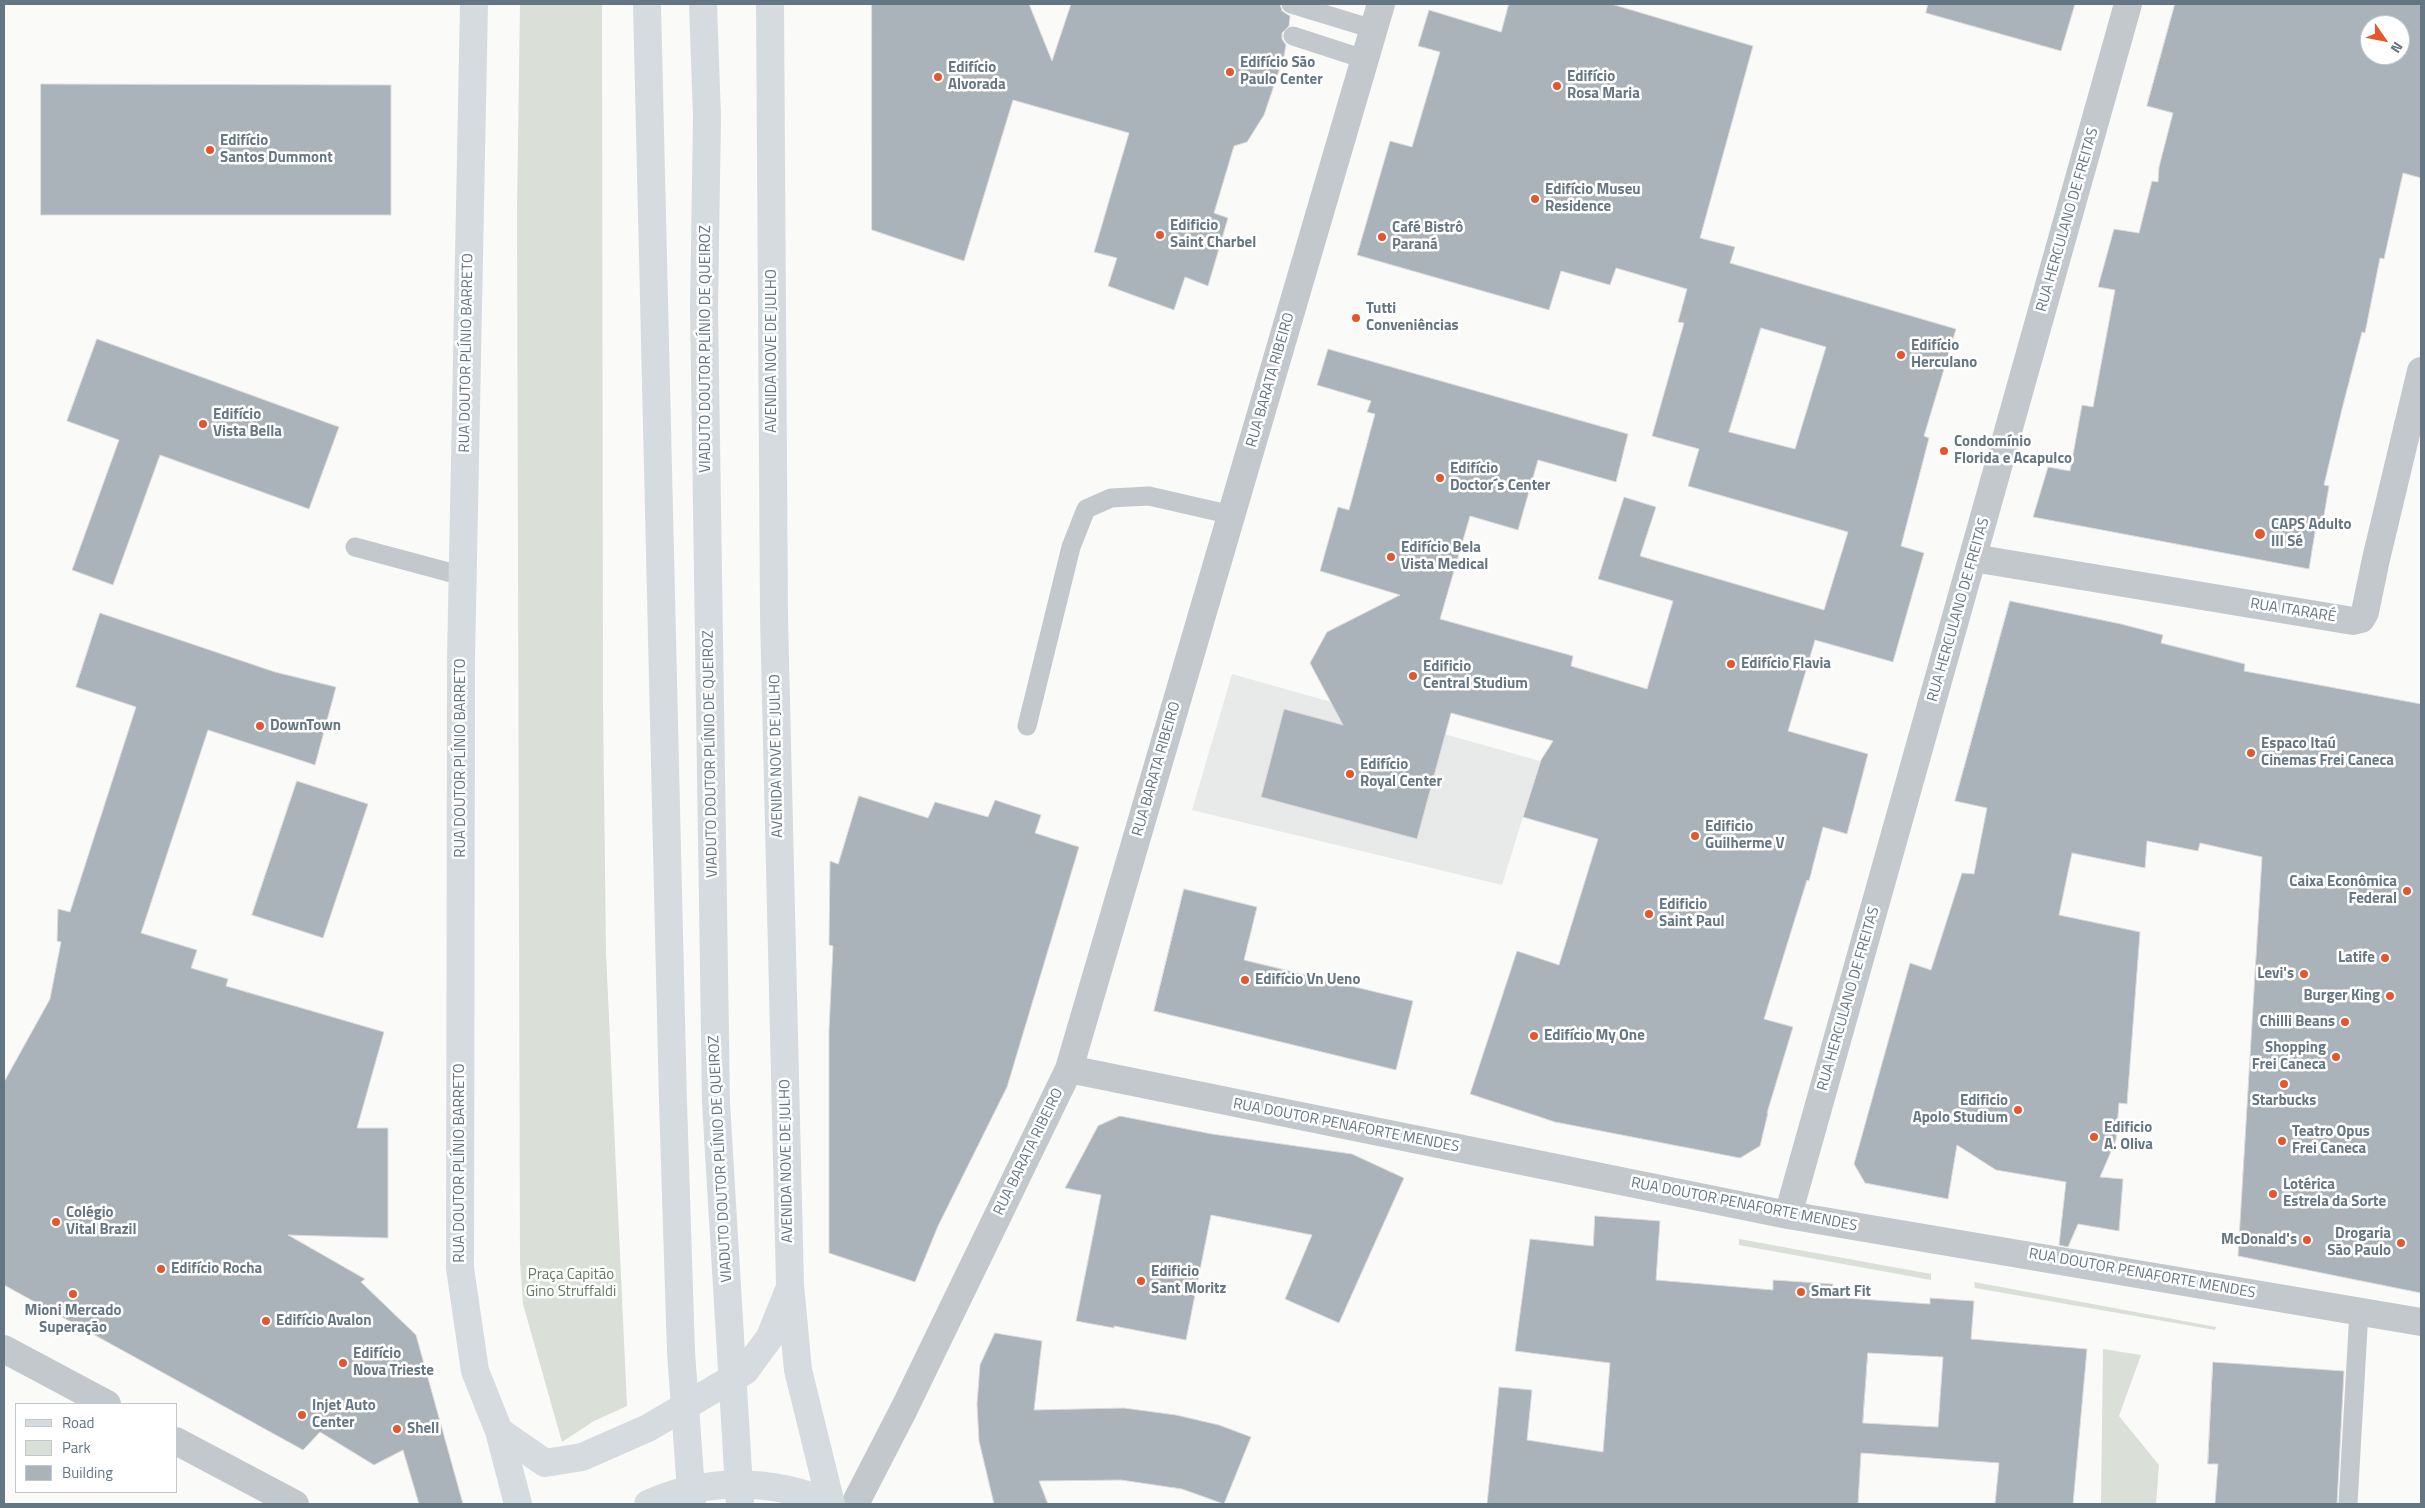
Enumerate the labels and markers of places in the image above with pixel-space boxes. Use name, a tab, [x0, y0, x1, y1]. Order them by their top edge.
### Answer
place label: Edifício São Paulo Center	[1240, 54, 1323, 89]
place label: Edifício Alvorada	[948, 59, 1006, 94]
marker: Edifício São Paulo Center	[1224, 66, 1236, 78]
place label: Edifício Rosa Maria	[1567, 68, 1640, 103]
marker: Edifício Alvorada	[932, 71, 944, 83]
marker: Edifício Rosa Maria	[1551, 80, 1563, 92]
place label: Edifício Santos Dummont	[220, 132, 333, 167]
marker: Edifício Santos Dummont	[204, 144, 216, 156]
place label: Edifício Museu Residence	[1545, 181, 1641, 216]
marker: Edifício Museu Residence	[1529, 193, 1541, 205]
place label: Edificio Saint Charbel	[1170, 217, 1256, 252]
place label: Café Bistrô Paraná	[1392, 219, 1463, 254]
marker: Edificio Saint Charbel	[1154, 229, 1166, 241]
marker: Café Bistrô Paraná	[1376, 231, 1388, 243]
place label: Tutti Conveniências	[1366, 300, 1459, 335]
marker: Tutti Conveniências	[1350, 312, 1362, 324]
place label: Edifício Herculano	[1911, 337, 1977, 372]
marker: Edifício Herculano	[1895, 349, 1907, 361]
place label: Edifício Vista Bella	[213, 406, 282, 441]
marker: Edifício Vista Bella	[197, 418, 209, 430]
place label: Condomínio Florida e Acapulco	[1954, 433, 2072, 468]
marker: Condomínio Florida e Acapulco	[1938, 445, 1950, 457]
place label: Edifício Doctor´s Center	[1450, 460, 1550, 495]
marker: Edifício Doctor´s Center	[1434, 472, 1446, 484]
place label: CAPS Adulto III Sé	[2271, 516, 2351, 551]
marker: CAPS Adulto III Sé	[2253, 527, 2267, 541]
place label: Edifício Bela Vista Medical	[1401, 539, 1488, 574]
marker: Edifício Bela Vista Medical	[1385, 551, 1397, 563]
place label: Edifício Flavia	[1741, 655, 1831, 673]
place label: Edificio Central Studium	[1423, 658, 1528, 693]
marker: Edifício Flavia	[1725, 658, 1737, 670]
marker: Edificio Central Studium	[1407, 670, 1419, 682]
place label: DownTown	[270, 717, 341, 735]
marker: DownTown	[254, 720, 266, 732]
place label: Espaco Itaú Cinemas Frei Caneca	[2261, 735, 2394, 770]
marker: Espaco Itaú Cinemas Frei Caneca	[2245, 747, 2257, 759]
place label: Edifício Royal Center	[1360, 756, 1442, 791]
marker: Edifício Royal Center	[1344, 768, 1356, 780]
place label: Edificio Guilherme V	[1705, 818, 1784, 853]
marker: Edificio Guilherme V	[1689, 830, 1701, 842]
place label: Caixa Econômica Federal	[2289, 873, 2397, 908]
marker: Caixa Econômica Federal	[2401, 885, 2413, 897]
place label: Edificio Saint Paul	[1659, 896, 1725, 931]
marker: Edificio Saint Paul	[1643, 908, 1655, 920]
place label: Latife	[2338, 949, 2375, 967]
marker: Latife	[2379, 952, 2391, 964]
place label: Levi's	[2257, 965, 2294, 983]
marker: Levi's	[2298, 968, 2310, 980]
place label: Edifício Vn Ueno	[1255, 971, 1360, 989]
marker: Edifício Vn Ueno	[1239, 974, 1251, 986]
place label: Burger King	[2303, 987, 2380, 1005]
marker: Burger King	[2384, 990, 2396, 1002]
place label: Chilli Beans	[2260, 1013, 2335, 1031]
marker: Chilli Beans	[2339, 1016, 2351, 1028]
place label: Edifício My One	[1544, 1027, 1645, 1045]
marker: Edifício My One	[1528, 1030, 1540, 1042]
place label: Shopping Frei Caneca	[2252, 1039, 2326, 1074]
marker: Shopping Frei Caneca	[2330, 1051, 2342, 1063]
marker: Starbucks	[2278, 1078, 2290, 1090]
place label: Edificio Apolo Studium	[1913, 1092, 2008, 1127]
place label: Starbucks	[2252, 1092, 2316, 1110]
marker: Edificio Apolo Studium	[2012, 1104, 2024, 1116]
place label: Edificio A. Oliva	[2104, 1119, 2153, 1154]
place label: Teatro Opus Frei Caneca	[2292, 1123, 2370, 1158]
marker: Edificio A. Oliva	[2088, 1131, 2100, 1143]
marker: Teatro Opus Frei Caneca	[2276, 1135, 2288, 1147]
place label: Lotérica Estrela da Sorte	[2283, 1176, 2386, 1211]
marker: Lotérica Estrela da Sorte	[2267, 1188, 2279, 1200]
place label: Colégio Vital Brazil	[66, 1204, 136, 1239]
marker: Colégio Vital Brazil	[50, 1216, 62, 1228]
place label: Drogaria São Paulo	[2327, 1225, 2391, 1260]
place label: McDonald's	[2221, 1231, 2297, 1249]
marker: McDonald's	[2301, 1234, 2313, 1246]
marker: Drogaria São Paulo	[2395, 1237, 2407, 1249]
place label: Edifício Rocha	[171, 1260, 262, 1278]
marker: Edifício Rocha	[155, 1263, 167, 1275]
place label: Edificio Sant Moritz	[1151, 1263, 1226, 1298]
marker: Edificio Sant Moritz	[1135, 1275, 1147, 1287]
place label: Smart Fit	[1811, 1283, 1871, 1301]
marker: Smart Fit	[1795, 1286, 1807, 1298]
marker: Mioni Mercado Superação	[67, 1288, 79, 1300]
place label: Mioni Mercado Superação	[25, 1302, 121, 1337]
place label: Edifício Avalon	[276, 1312, 372, 1330]
marker: Edifício Avalon	[260, 1315, 272, 1327]
place label: Edifício Nova Trieste	[353, 1345, 434, 1380]
marker: Edifício Nova Trieste	[337, 1357, 349, 1369]
place label: Injet Auto Center	[312, 1397, 376, 1432]
marker: Injet Auto Center	[296, 1409, 308, 1421]
place label: Shell	[407, 1420, 439, 1438]
marker: Shell	[391, 1423, 403, 1435]

